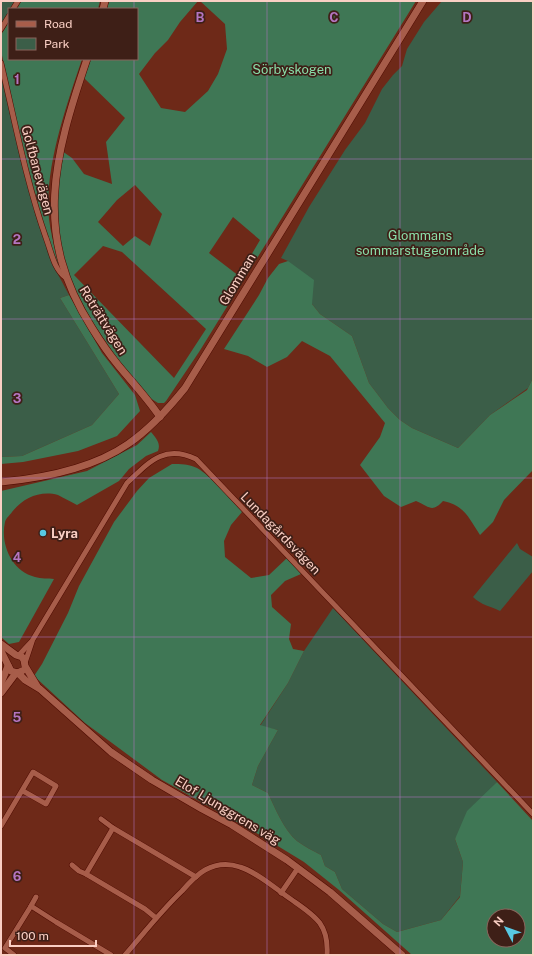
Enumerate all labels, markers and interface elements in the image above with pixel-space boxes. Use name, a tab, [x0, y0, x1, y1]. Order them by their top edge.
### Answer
legend	[8, 8, 138, 60]
text: B	[196, 10, 205, 25]
text: C	[329, 10, 339, 25]
text: D	[462, 10, 472, 25]
text: Road	[44, 17, 72, 31]
text: Park	[44, 37, 70, 51]
park label: Sörbyskogen	[252, 62, 332, 77]
text: 1	[14, 72, 20, 87]
street label: Golfbanevägen	[18, 124, 57, 216]
park label: Glommans sommarstugeområde	[356, 228, 484, 258]
text: 2	[13, 232, 21, 247]
street label: Glomman	[216, 251, 259, 308]
street label: Reträttvägen	[76, 283, 131, 357]
text: 3	[13, 391, 22, 406]
street label: Lundagårdsvägen	[238, 489, 324, 578]
place label: Lyra	[51, 526, 78, 541]
marker: Lyra	[38, 528, 48, 538]
text: 4	[13, 550, 22, 565]
text: 5	[13, 710, 22, 725]
street label: Elof Ljunggrens väg	[172, 773, 283, 848]
text: 6	[13, 869, 22, 884]
north arrow	[486, 908, 526, 948]
text: N	[491, 914, 506, 929]
scale bar	[10, 922, 96, 948]
text: 100 m	[16, 929, 49, 943]

